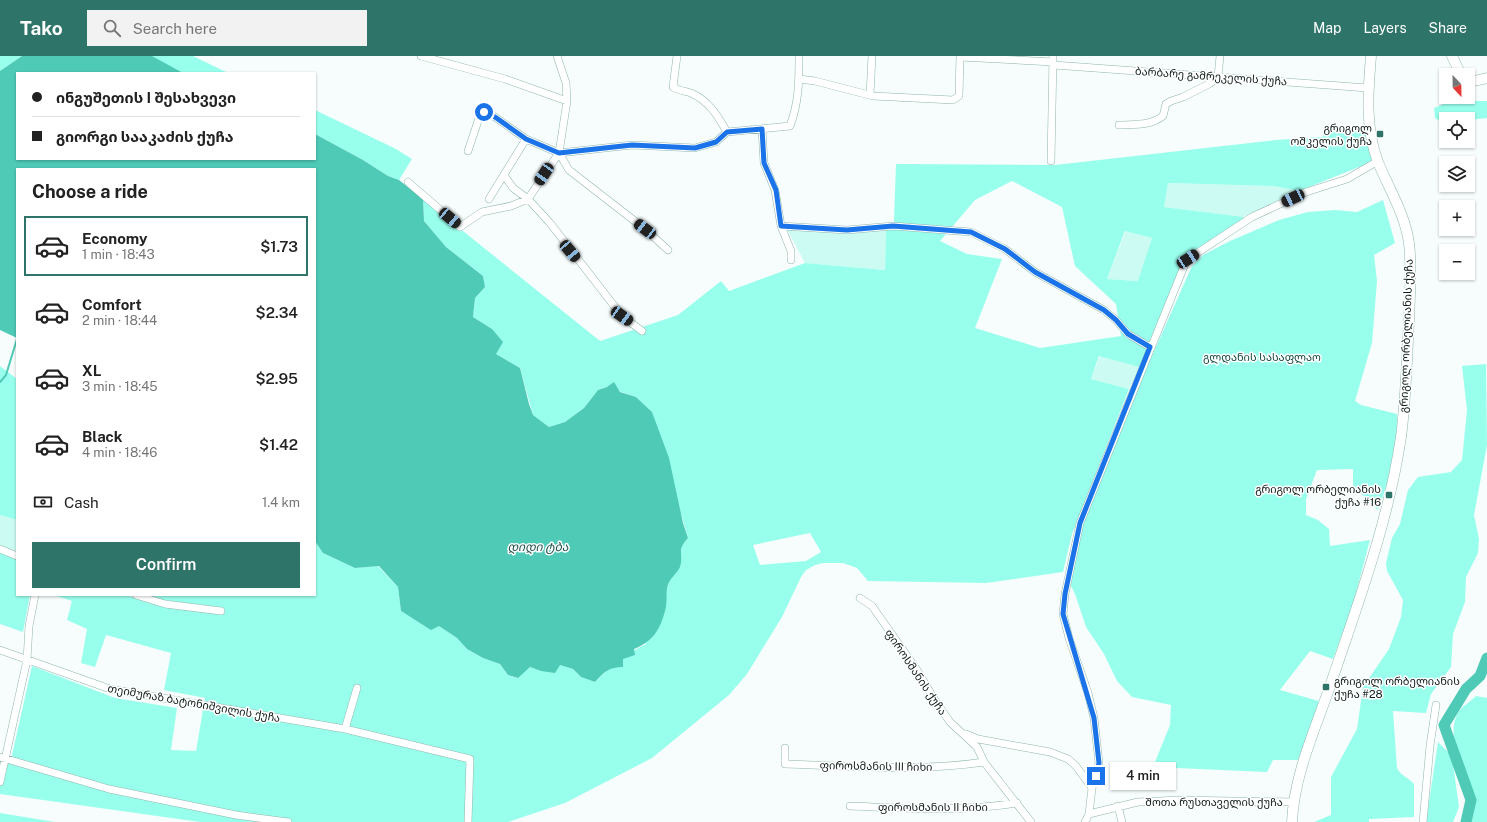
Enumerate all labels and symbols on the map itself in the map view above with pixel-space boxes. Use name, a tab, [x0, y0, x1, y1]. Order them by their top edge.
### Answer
street label: ბარბარე გამრეკელის ქუჩა	[1135, 65, 1287, 88]
north arrow	[1439, 68, 1475, 104]
route start	[475, 103, 493, 121]
place label: გრიგოლ ოშკელის ქუჩა	[1290, 122, 1372, 148]
marker: გრიგოლ ოშკელის ქუჩა	[1375, 129, 1385, 139]
car	[532, 161, 556, 187]
car	[1280, 187, 1306, 209]
car	[437, 206, 463, 230]
car	[632, 217, 658, 241]
car	[558, 238, 582, 264]
car	[1175, 247, 1201, 271]
street label: გრიგოლ ორბელიანის ქუჩა	[1397, 259, 1416, 413]
car	[609, 304, 635, 328]
park label: გლდანის სასაფლაო	[1203, 351, 1321, 364]
place label: გრიგოლ ორბელიანის ქუჩა #16	[1255, 483, 1381, 509]
marker: გრიგოლ ორბელიანის ქუჩა #16	[1384, 490, 1394, 500]
water label: დიდი ტბა	[508, 540, 569, 554]
street label: ფიროსმანის ქუჩა	[882, 627, 949, 718]
place label: გრიგოლ ორბელიანის ქუჩა #28	[1334, 675, 1460, 701]
street label: თეიმურაზ ბატონიშვილის ქუჩა	[107, 682, 281, 725]
marker: გრიგოლ ორბელიანის ქუჩა #28	[1321, 682, 1331, 692]
street label: ფიროსმანის III ჩიხი	[819, 759, 933, 774]
callout: 4 min	[1110, 762, 1176, 790]
route end	[1087, 767, 1105, 785]
street label: შოთა რუსთაველის ქუჩა	[1145, 796, 1283, 809]
street label: ფიროსმანის II ჩიხი	[878, 801, 988, 814]

